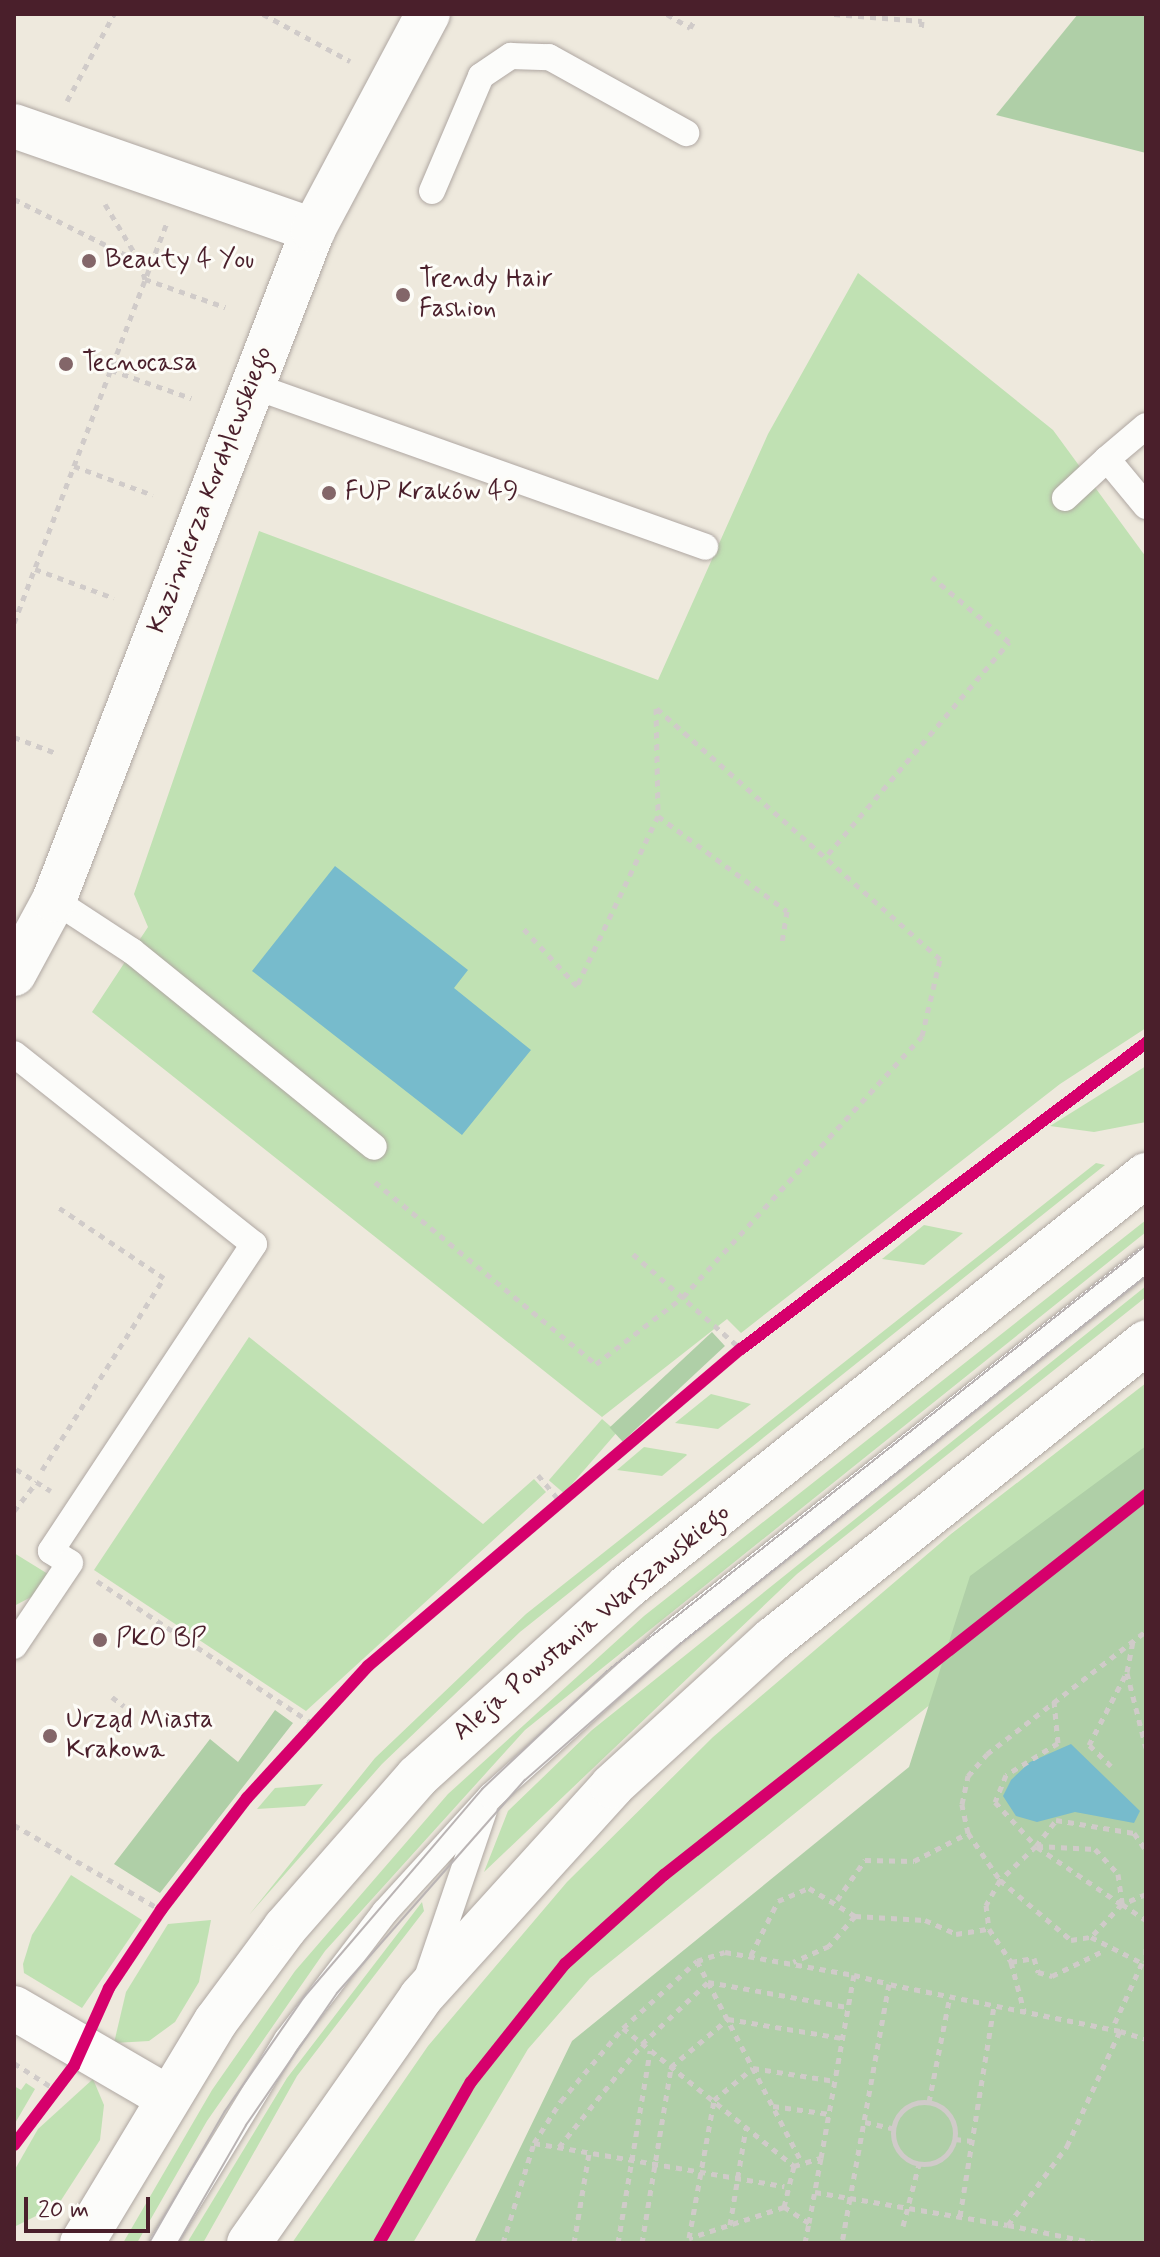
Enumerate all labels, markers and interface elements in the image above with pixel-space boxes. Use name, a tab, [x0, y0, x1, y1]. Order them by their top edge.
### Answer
place label: Beauty 4 You	[105, 245, 254, 277]
marker: Beauty 4 You	[80, 252, 98, 270]
place label: Trendy Hair Fashion	[419, 264, 553, 326]
marker: Trendy Hair Fashion	[394, 286, 412, 304]
street label: Kazimierza Kordylewskiego	[140, 336, 282, 644]
place label: Tecnocasa	[82, 348, 198, 380]
marker: Tecnocasa	[57, 355, 75, 373]
place label: FUP Kraków 49	[345, 477, 520, 509]
marker: FUP Kraków 49	[320, 484, 338, 502]
street label: Aleja Powstania Warszawskiego	[449, 1500, 735, 1746]
place label: PKO BP	[116, 1624, 205, 1656]
marker: PKO BP	[91, 1631, 109, 1649]
place label: Urząd Miasta Krakowa	[66, 1705, 212, 1766]
marker: Urząd Miasta Krakowa	[41, 1727, 59, 1745]
scale bar	[28, 2181, 154, 2231]
text: 20 m	[38, 2195, 89, 2226]

